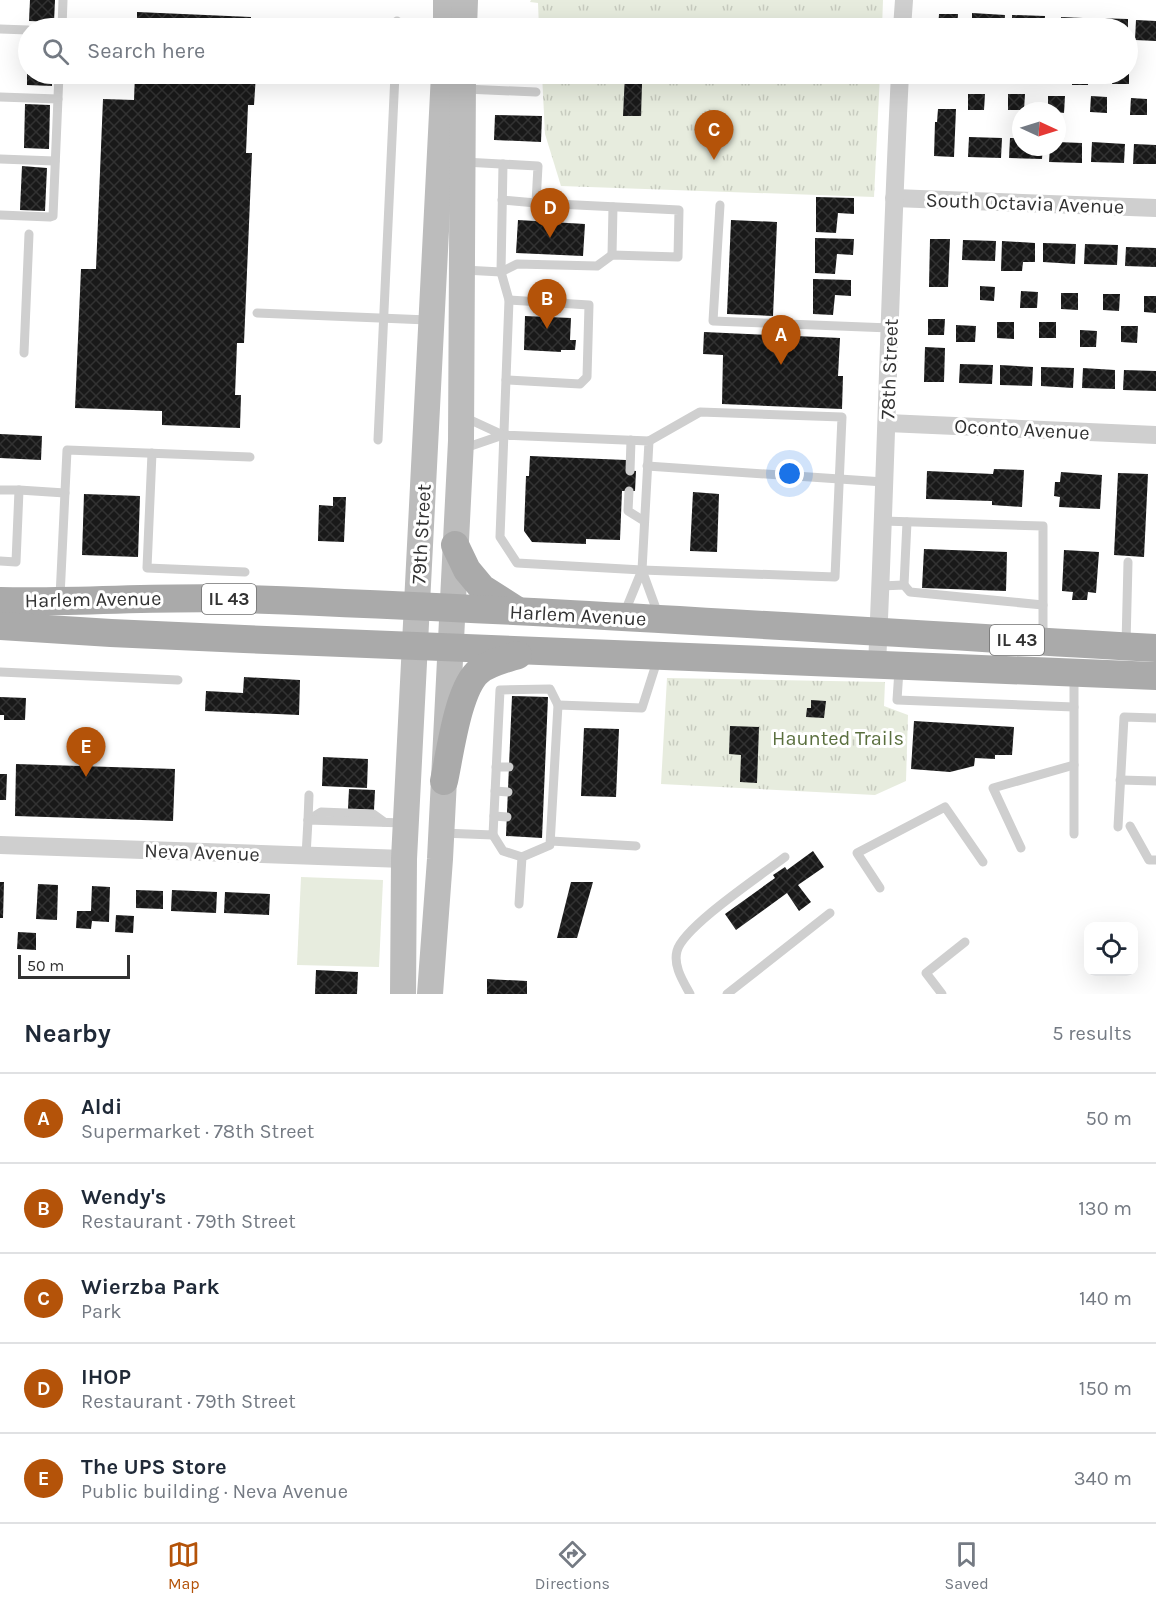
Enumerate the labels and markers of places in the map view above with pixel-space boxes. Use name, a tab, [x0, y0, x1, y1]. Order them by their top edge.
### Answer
pin: C	[694, 110, 734, 160]
pin: D	[530, 188, 570, 238]
pin: B	[528, 280, 566, 329]
pin: A	[762, 316, 800, 365]
pin: E	[66, 728, 106, 777]

